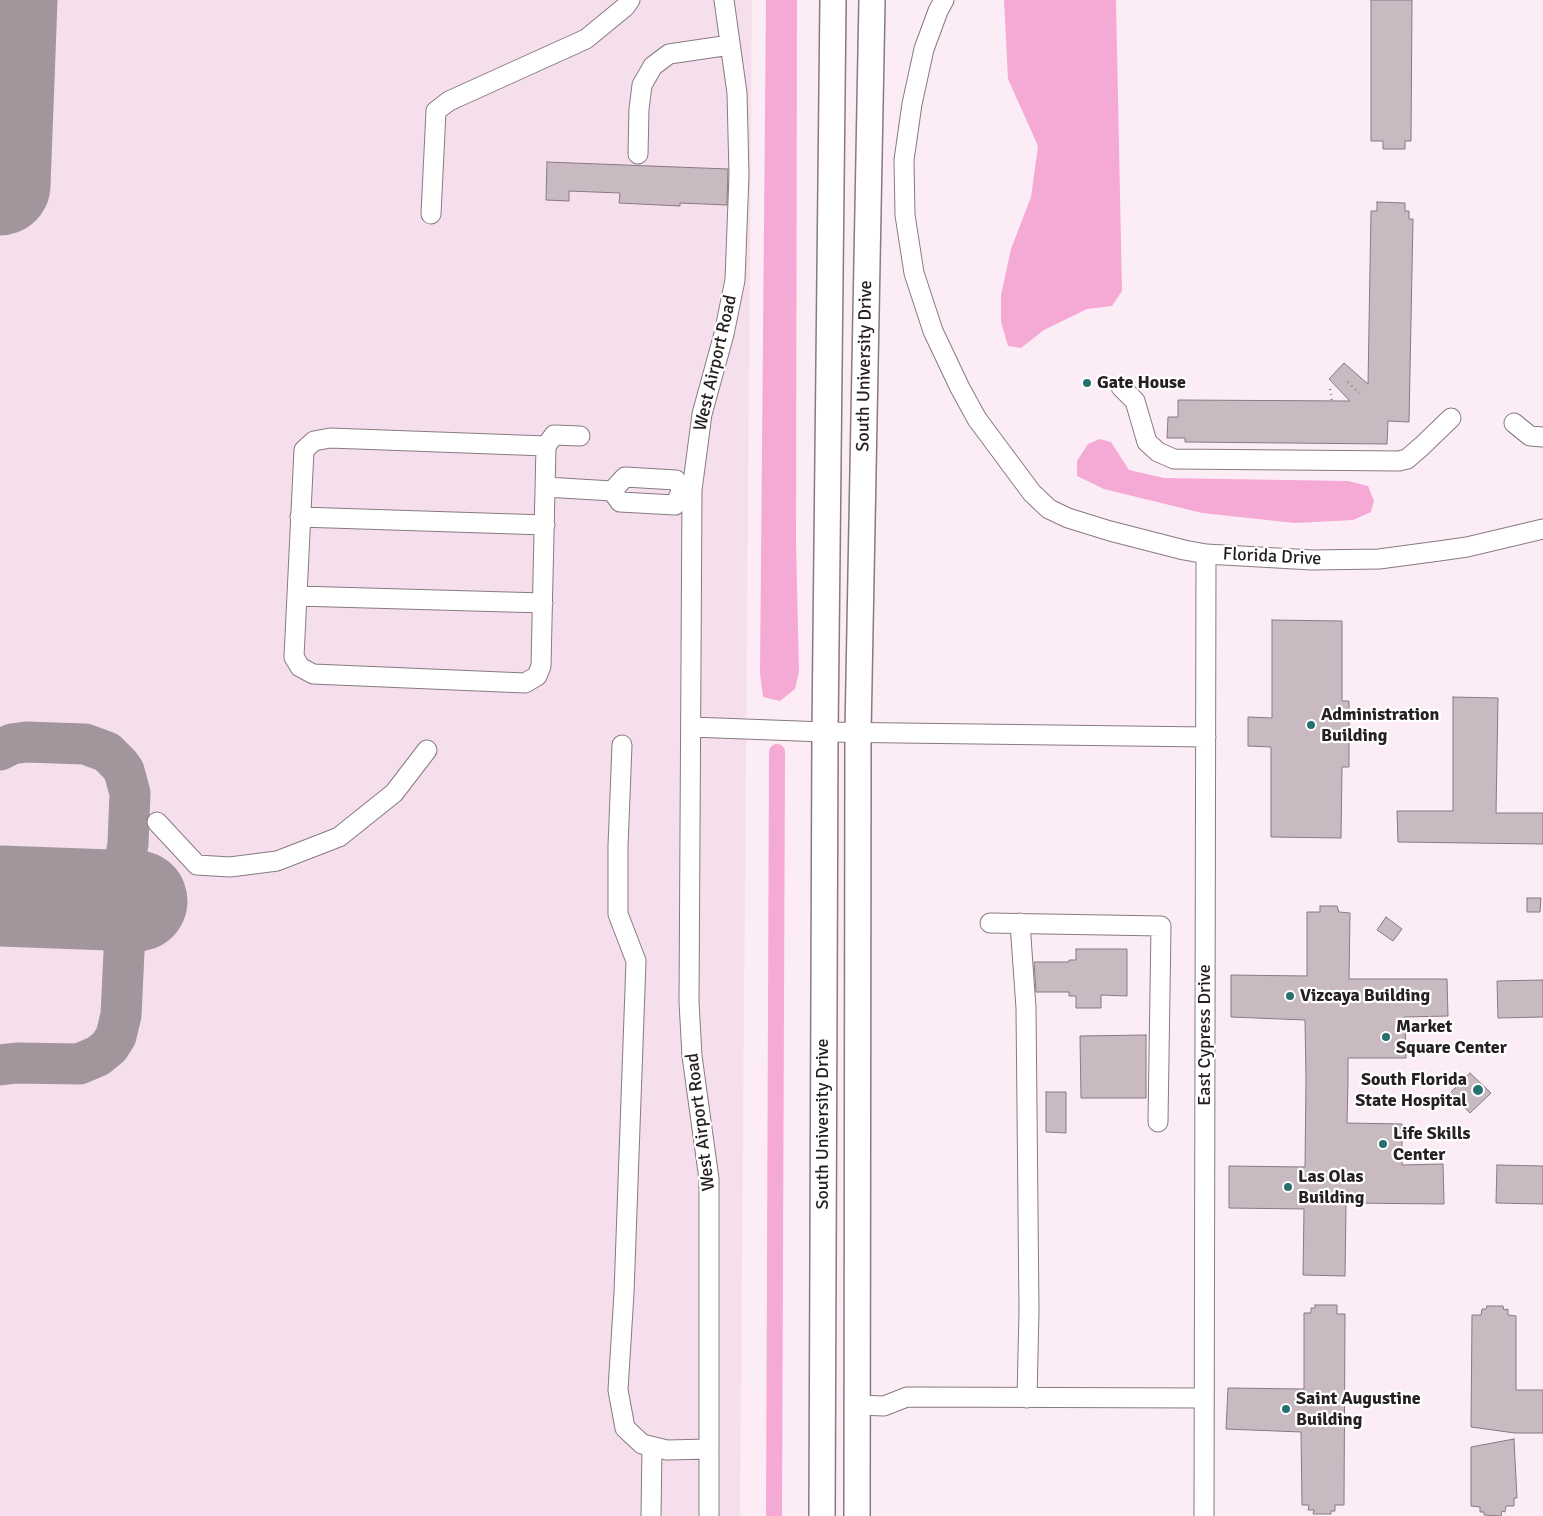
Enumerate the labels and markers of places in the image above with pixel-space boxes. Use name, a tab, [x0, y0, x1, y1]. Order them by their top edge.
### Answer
place label: Gate House	[1097, 372, 1186, 394]
marker: Gate House	[1081, 377, 1093, 389]
place label: Administration Building	[1321, 704, 1439, 746]
marker: Administration Building	[1305, 719, 1317, 731]
place label: Vizcaya Building	[1300, 985, 1430, 1007]
marker: Vizcaya Building	[1284, 990, 1296, 1002]
place label: Market Square Center	[1396, 1016, 1507, 1058]
marker: Market Square Center	[1380, 1031, 1392, 1043]
place label: South Florida State Hospital	[1355, 1069, 1467, 1112]
marker: South Florida State Hospital	[1471, 1083, 1485, 1097]
place label: Life Skills Center	[1393, 1123, 1471, 1166]
marker: Life Skills Center	[1377, 1138, 1389, 1150]
place label: Las Olas Building	[1298, 1166, 1364, 1208]
marker: Las Olas Building	[1282, 1181, 1294, 1193]
place label: Saint Augustine Building	[1296, 1388, 1421, 1430]
marker: Saint Augustine Building	[1280, 1403, 1292, 1415]

